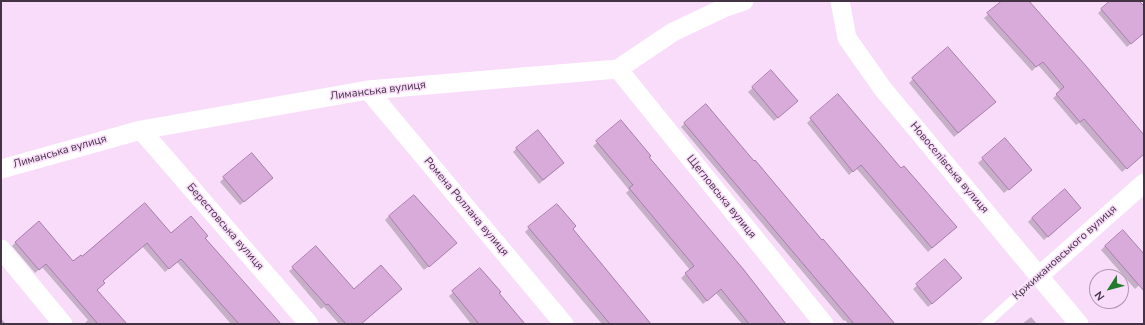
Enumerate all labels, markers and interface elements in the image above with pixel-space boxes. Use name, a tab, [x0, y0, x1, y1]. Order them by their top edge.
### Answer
street label: Лиманська вулиця	[329, 79, 427, 103]
street label: Новоселівська вулиця	[907, 120, 991, 216]
street label: Лиманська вулиця	[12, 132, 108, 172]
street label: Щегловська вулиця	[683, 153, 759, 241]
street label: Ромена Роллана вулиця	[421, 155, 511, 259]
street label: Берестовська вулиця	[184, 181, 266, 273]
street label: Кржижановського вулиця	[1010, 203, 1120, 303]
north arrow	[1089, 269, 1129, 309]
text: N	[1091, 288, 1108, 304]

